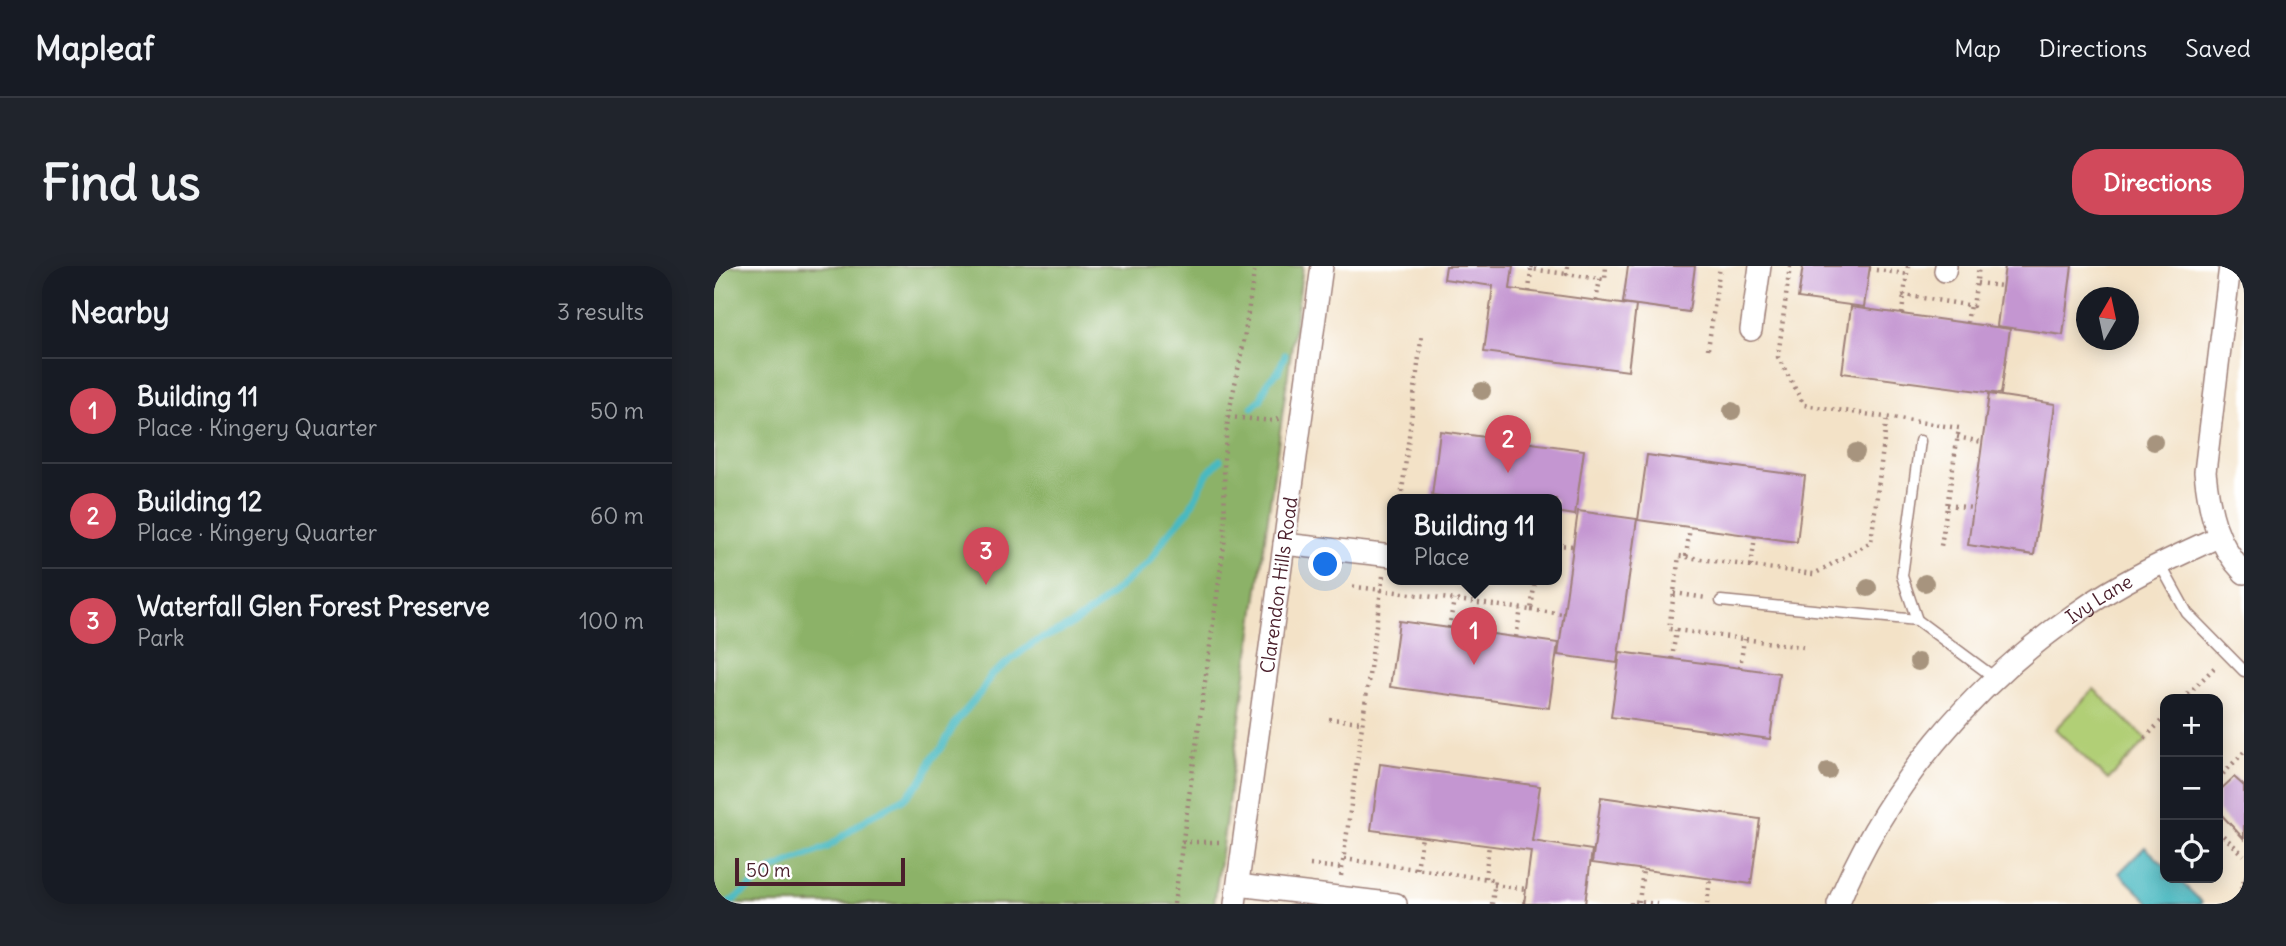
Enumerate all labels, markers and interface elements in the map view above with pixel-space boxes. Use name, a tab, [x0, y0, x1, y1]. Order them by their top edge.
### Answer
text: Mapleaf	[35, 27, 154, 69]
text: Map	[1954, 33, 2001, 63]
text: Directions	[2039, 33, 2147, 63]
text: Saved	[2185, 33, 2251, 63]
button: Directions	[2072, 149, 2244, 215]
text: Find us	[42, 152, 200, 213]
north arrow	[2076, 287, 2139, 350]
text: Nearby	[70, 293, 170, 331]
text: 3 results	[557, 297, 644, 326]
text: Building 11	[137, 380, 258, 413]
text: 1	[88, 396, 98, 425]
text: 50 m	[590, 396, 644, 425]
text: Place · Kingery Quarter	[137, 413, 377, 442]
pin: 2	[1485, 415, 1531, 473]
text: Building 12	[137, 485, 262, 518]
popup	[1387, 494, 1562, 585]
street label: Clarendon Hills Road	[1255, 495, 1302, 675]
text: 2	[87, 501, 99, 530]
text: 60 m	[590, 501, 644, 530]
text: Building 11	[1414, 509, 1535, 542]
text: Place · Kingery Quarter	[137, 518, 377, 547]
pin: 3	[963, 527, 1009, 585]
text: Place	[1414, 542, 1470, 571]
your location	[1308, 547, 1342, 581]
street label: Ivy Lane	[2061, 569, 2136, 629]
text: Waterfall Glen Forest Preserve	[137, 590, 490, 623]
text: 3	[86, 606, 100, 635]
text: 100 m	[579, 606, 644, 635]
pin: 1	[1451, 607, 1497, 665]
text: Park	[137, 623, 185, 652]
map controls	[2160, 694, 2223, 883]
button: +	[2160, 694, 2223, 757]
button: −	[2160, 757, 2223, 820]
button: locate	[2160, 820, 2223, 883]
scale bar	[735, 855, 905, 887]
text: 50 m	[746, 858, 791, 882]

